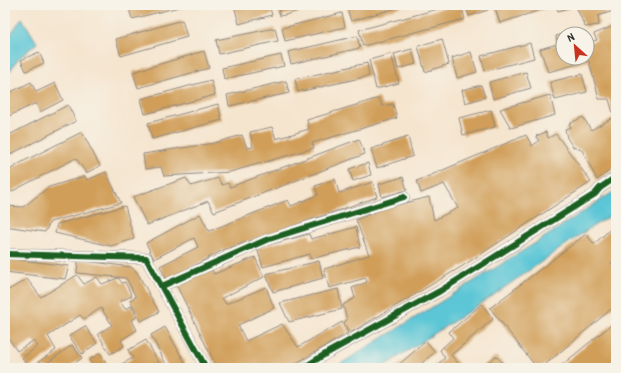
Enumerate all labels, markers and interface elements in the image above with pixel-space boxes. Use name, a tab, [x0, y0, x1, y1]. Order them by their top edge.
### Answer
north arrow	[555, 26, 595, 66]
text: N	[565, 29, 576, 45]

